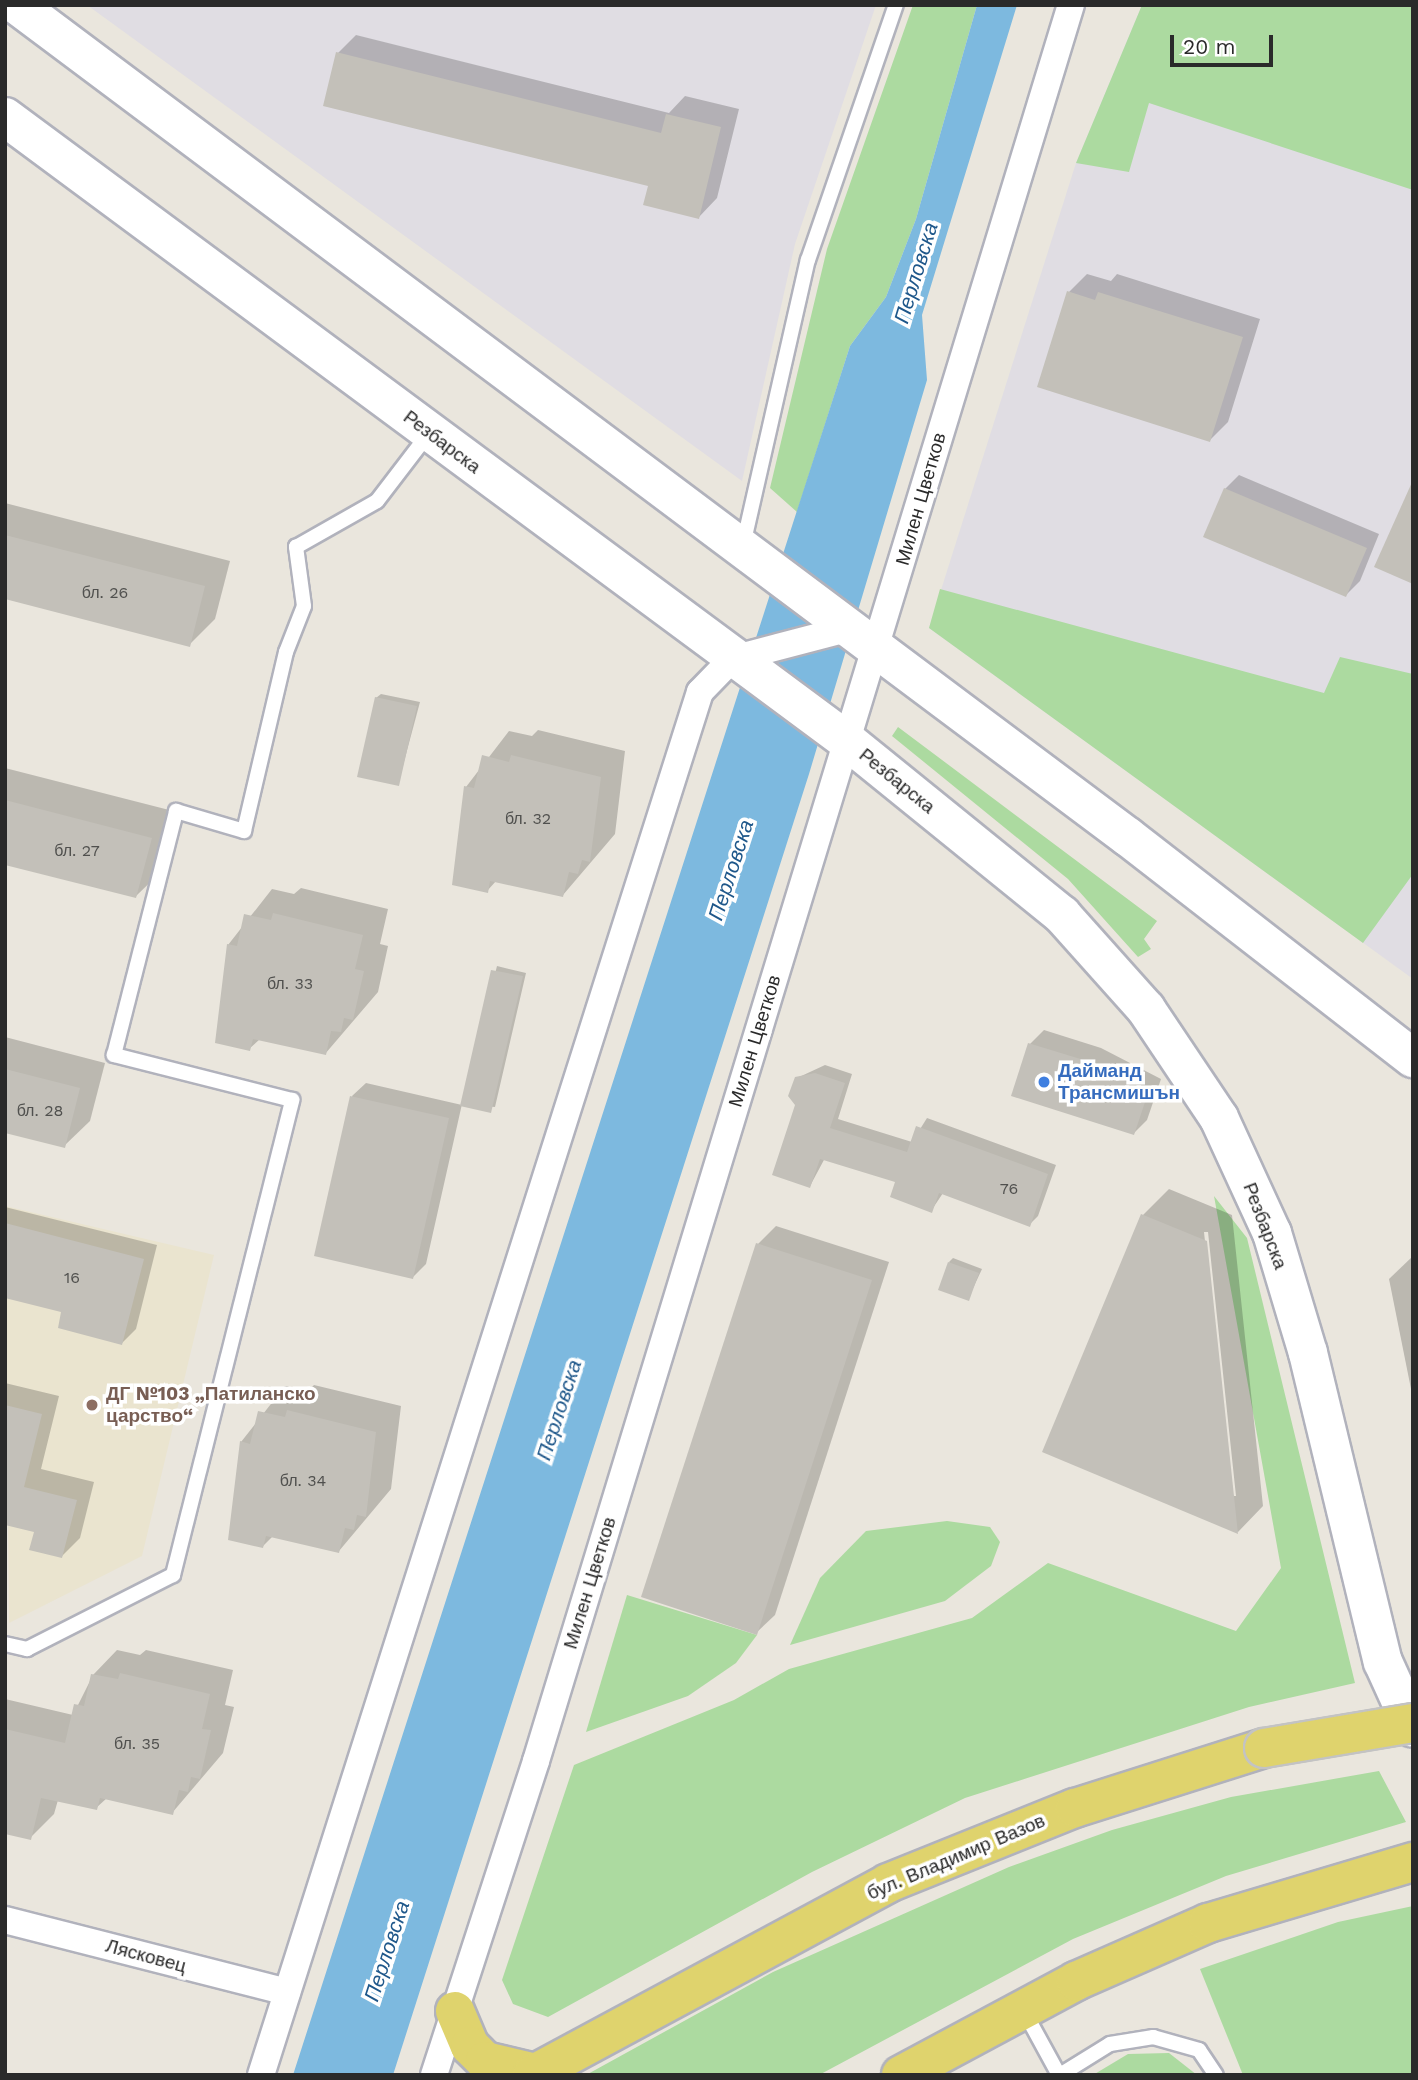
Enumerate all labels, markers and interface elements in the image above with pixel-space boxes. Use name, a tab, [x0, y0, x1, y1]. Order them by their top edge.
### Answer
scale bar	[1173, 21, 1276, 65]
text: 20 m	[1183, 34, 1235, 59]
water label: Перловска	[889, 219, 943, 327]
street label: Резбарска	[399, 406, 485, 478]
street label: Милен Цветков	[891, 430, 951, 568]
house number: бл. 26	[82, 583, 128, 603]
street label: Резбарска	[855, 744, 939, 818]
house number: бл. 32	[505, 809, 551, 829]
water label: Перловска	[703, 817, 759, 923]
house number: бл. 27	[54, 841, 100, 861]
street label: Милен Цветков	[724, 972, 786, 1110]
house number: бл. 33	[267, 974, 313, 994]
place label: Дайманд Трансмишън	[1058, 1060, 1180, 1104]
marker: Дайманд Трансмишън	[1036, 1074, 1052, 1090]
house number: бл. 28	[17, 1101, 63, 1121]
house number: 76	[1000, 1179, 1018, 1199]
street label: Резбарска	[1238, 1180, 1292, 1272]
house number: 16	[64, 1268, 80, 1288]
water label: Перловска	[531, 1357, 587, 1463]
place label: ДГ №103 „Патиланско царство“	[106, 1383, 316, 1427]
marker: ДГ №103 „Патиланско царство“	[84, 1397, 100, 1413]
house number: бл. 34	[280, 1471, 326, 1491]
street label: Милен Цветков	[559, 1514, 621, 1652]
house number: бл. 35	[114, 1734, 160, 1754]
street label: бул. Владимир Вазов	[864, 1809, 1048, 1905]
water label: Перловска	[359, 1898, 415, 2004]
street label: Лясковец	[103, 1934, 189, 1978]

